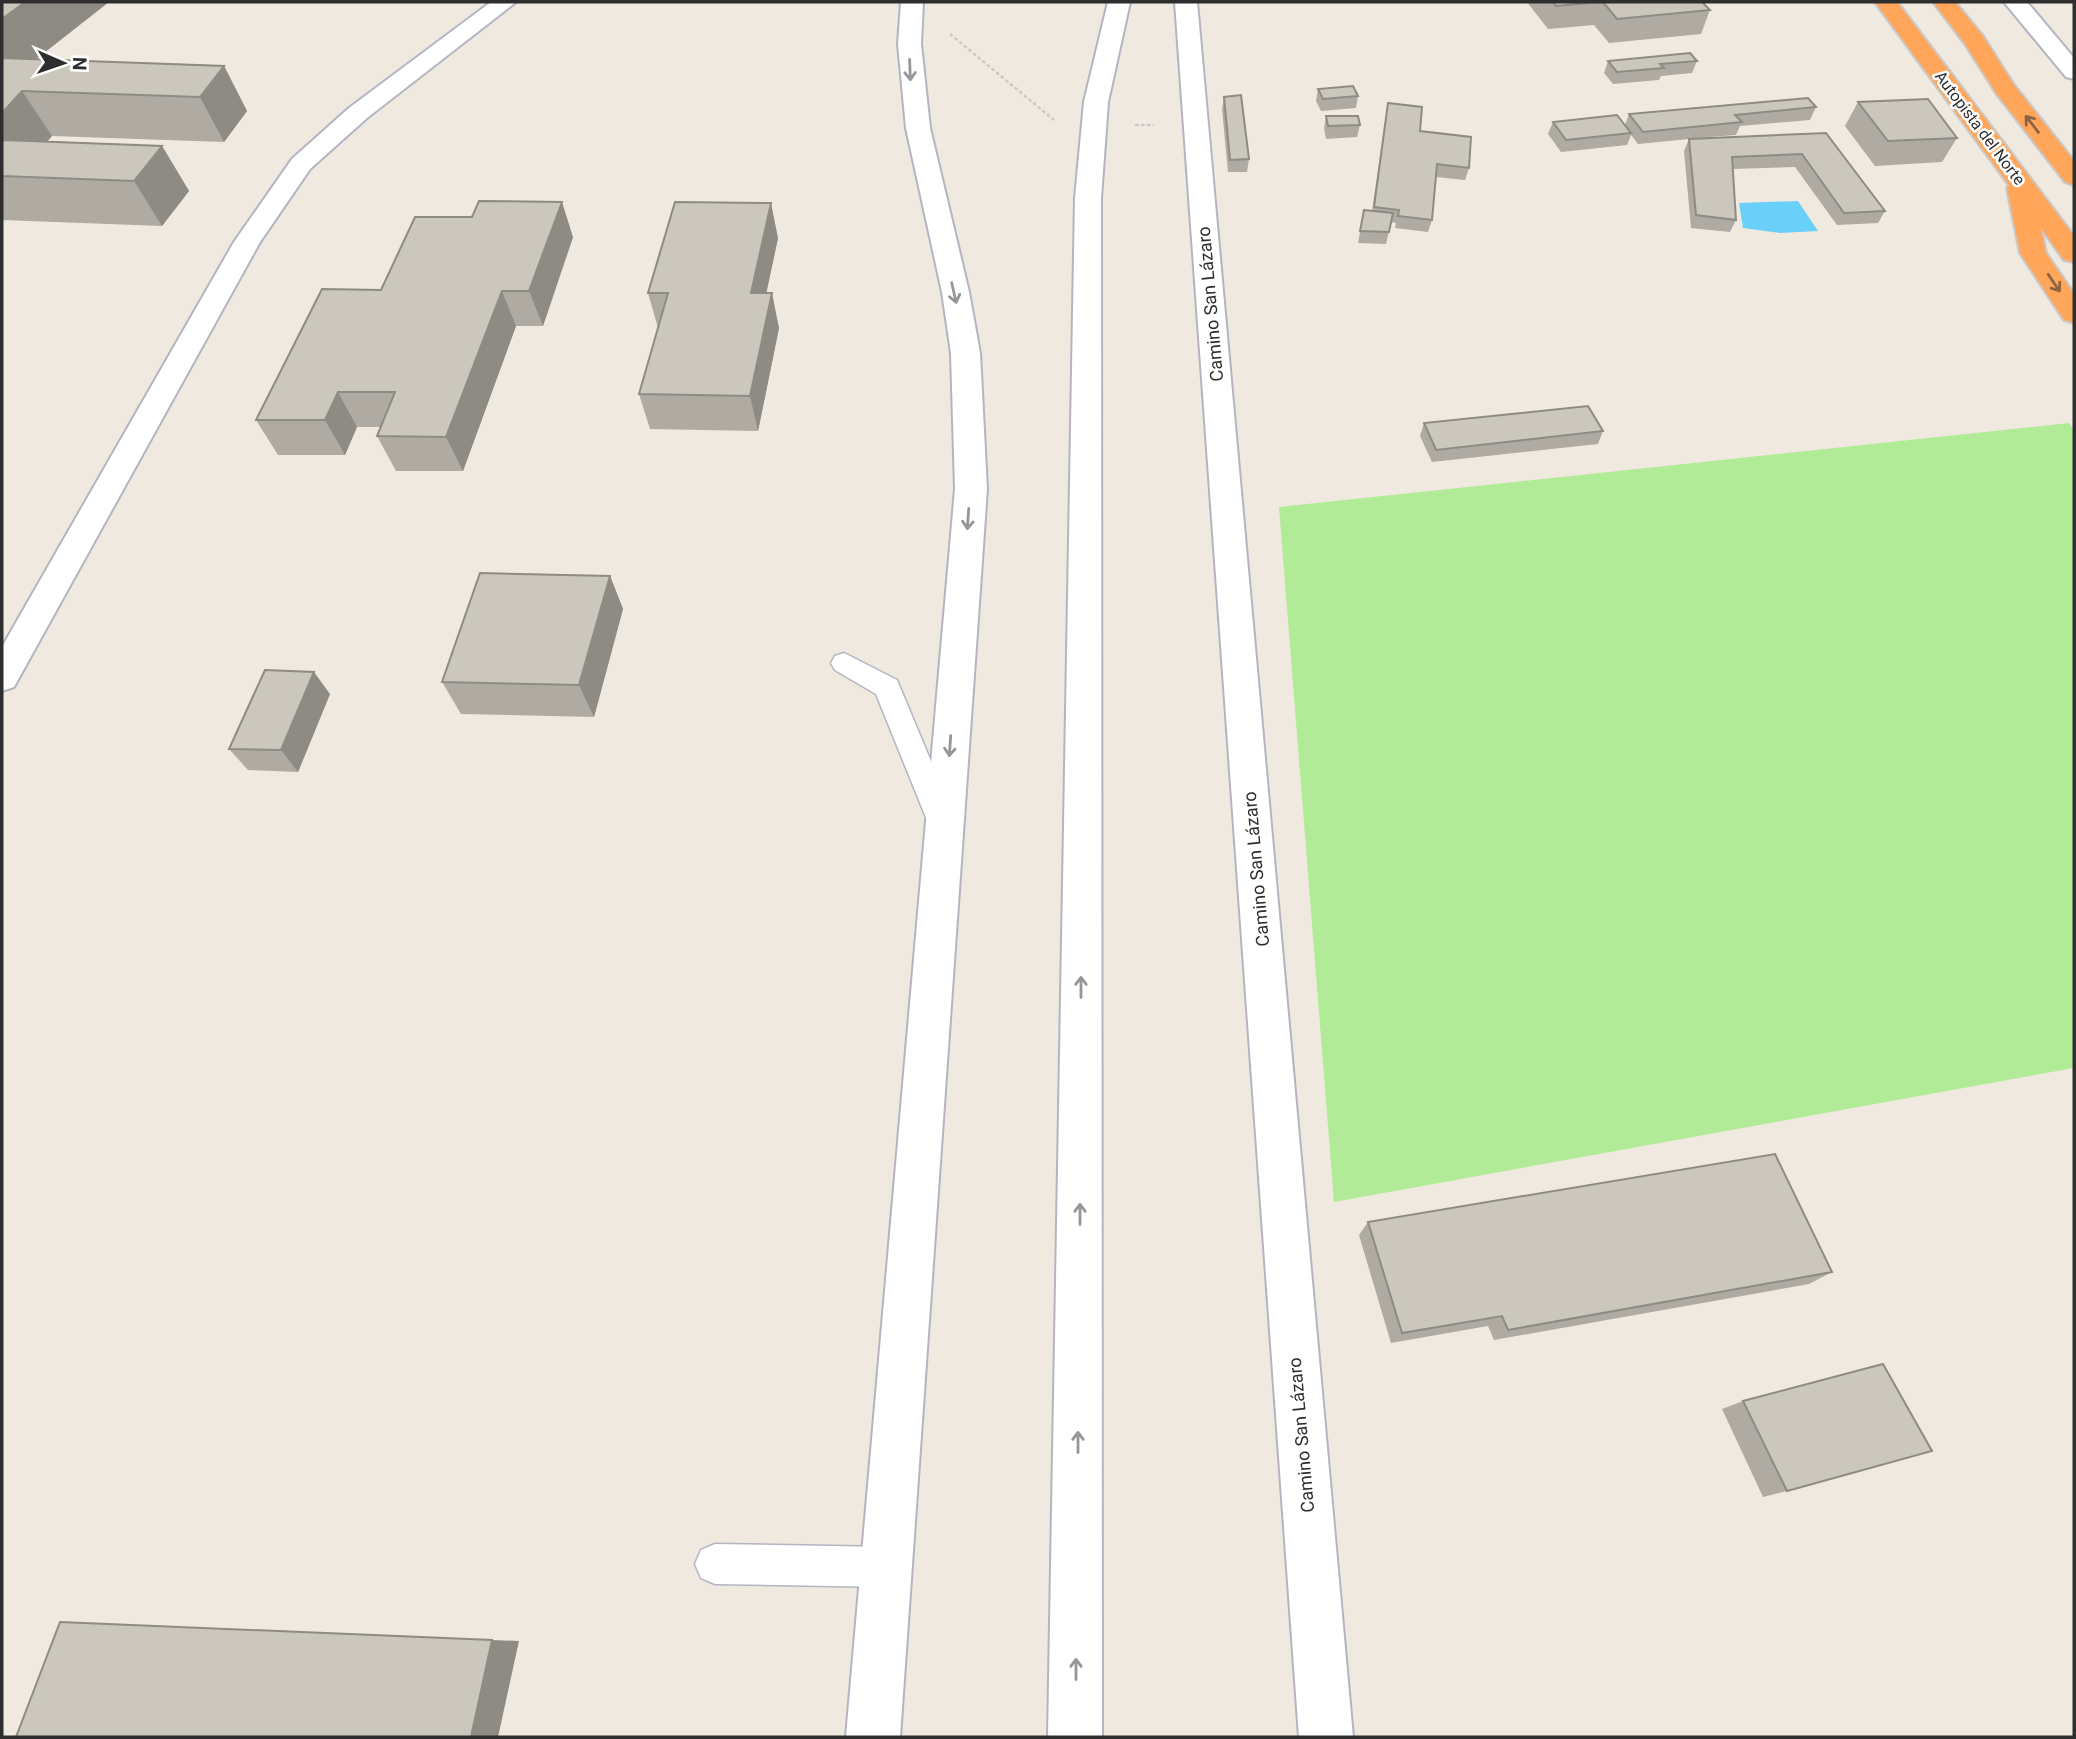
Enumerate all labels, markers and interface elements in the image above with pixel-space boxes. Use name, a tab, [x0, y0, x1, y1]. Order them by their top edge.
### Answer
north arrow	[28, 28, 98, 98]
text: N	[68, 56, 91, 71]
one-way arrow	[903, 58, 916, 81]
street label: Autopista del Norte	[1931, 67, 2029, 189]
one-way arrow	[2024, 115, 2040, 133]
street label: Camino San Lázaro	[1193, 226, 1227, 382]
one-way arrow	[2047, 273, 2061, 292]
one-way arrow	[948, 281, 962, 304]
one-way arrow	[961, 507, 974, 529]
one-way arrow	[944, 734, 957, 757]
street label: Camino San Lázaro	[1239, 791, 1273, 947]
one-way arrow	[1074, 975, 1088, 998]
one-way arrow	[1073, 1203, 1086, 1226]
street label: Camino San Lázaro	[1284, 1357, 1318, 1513]
one-way arrow	[1071, 1430, 1085, 1453]
one-way arrow	[1069, 1658, 1083, 1681]

